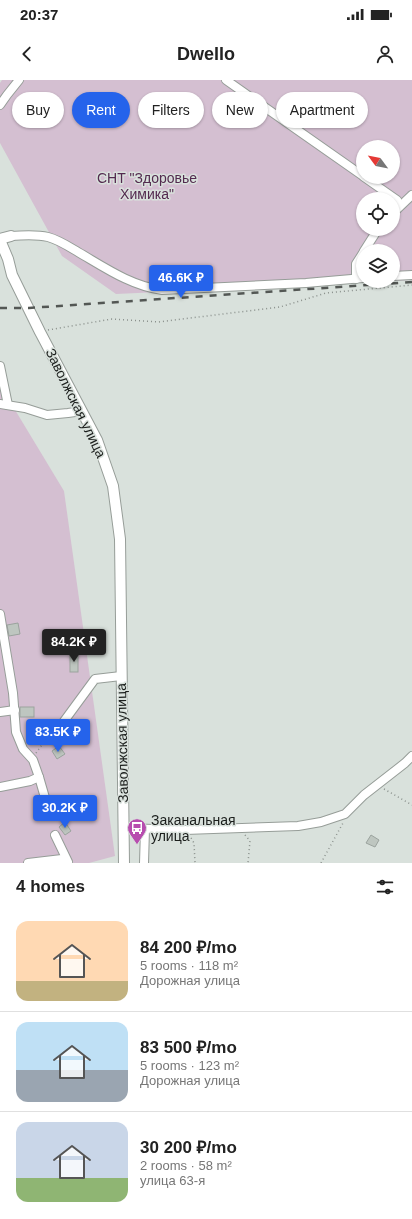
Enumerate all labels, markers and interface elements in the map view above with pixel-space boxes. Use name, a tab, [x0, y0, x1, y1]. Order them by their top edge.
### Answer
text: 20:37	[20, 6, 58, 23]
icon: back	[16, 43, 38, 65]
icon: person	[374, 43, 396, 65]
text: Dwello	[177, 44, 235, 64]
chip: Buy	[12, 92, 64, 128]
chip: Rent	[72, 92, 130, 128]
chip: Filters	[138, 92, 204, 128]
chip: New	[212, 92, 268, 128]
chip: Apartment	[276, 92, 368, 128]
north arrow	[356, 140, 400, 184]
map controls	[356, 140, 400, 288]
park label: СНТ "Здоровье Химика"	[97, 170, 197, 202]
button: locate	[356, 192, 400, 236]
button: layers	[356, 244, 400, 288]
pin: 46.6K ₽	[144, 265, 218, 299]
text: 46.6K ₽	[158, 270, 204, 285]
street label: Заволжская улица	[43, 346, 110, 460]
pin: 84.2K ₽	[37, 629, 111, 663]
text: 84.2K ₽	[51, 634, 97, 649]
street label: Заволжская улица	[113, 683, 131, 803]
pin: 83.5K ₽	[21, 719, 95, 753]
text: 83.5K ₽	[35, 724, 81, 739]
pin: 30.2K ₽	[28, 795, 102, 829]
text: 30.2K ₽	[42, 800, 88, 815]
place label: Заканальная улица	[151, 812, 236, 844]
bus stop icon: Заканальная улица	[126, 817, 148, 845]
icon: filters	[374, 876, 396, 898]
text: 4 homes	[16, 877, 85, 896]
icon: home	[48, 937, 96, 985]
text: 84 200 ₽/mo	[140, 938, 237, 957]
text: 5 rooms · 118 m²	[140, 958, 238, 973]
text: Дорожная улица	[140, 973, 240, 988]
icon: home	[48, 1038, 96, 1086]
text: 83 500 ₽/mo	[140, 1038, 237, 1057]
text: 5 rooms · 123 m²	[140, 1058, 239, 1073]
text: Дорожная улица	[140, 1073, 240, 1088]
icon: home	[48, 1138, 96, 1186]
text: 30 200 ₽/mo	[140, 1138, 237, 1157]
text: 2 rooms · 58 m²	[140, 1158, 232, 1173]
text: улица 63-я	[140, 1173, 205, 1188]

